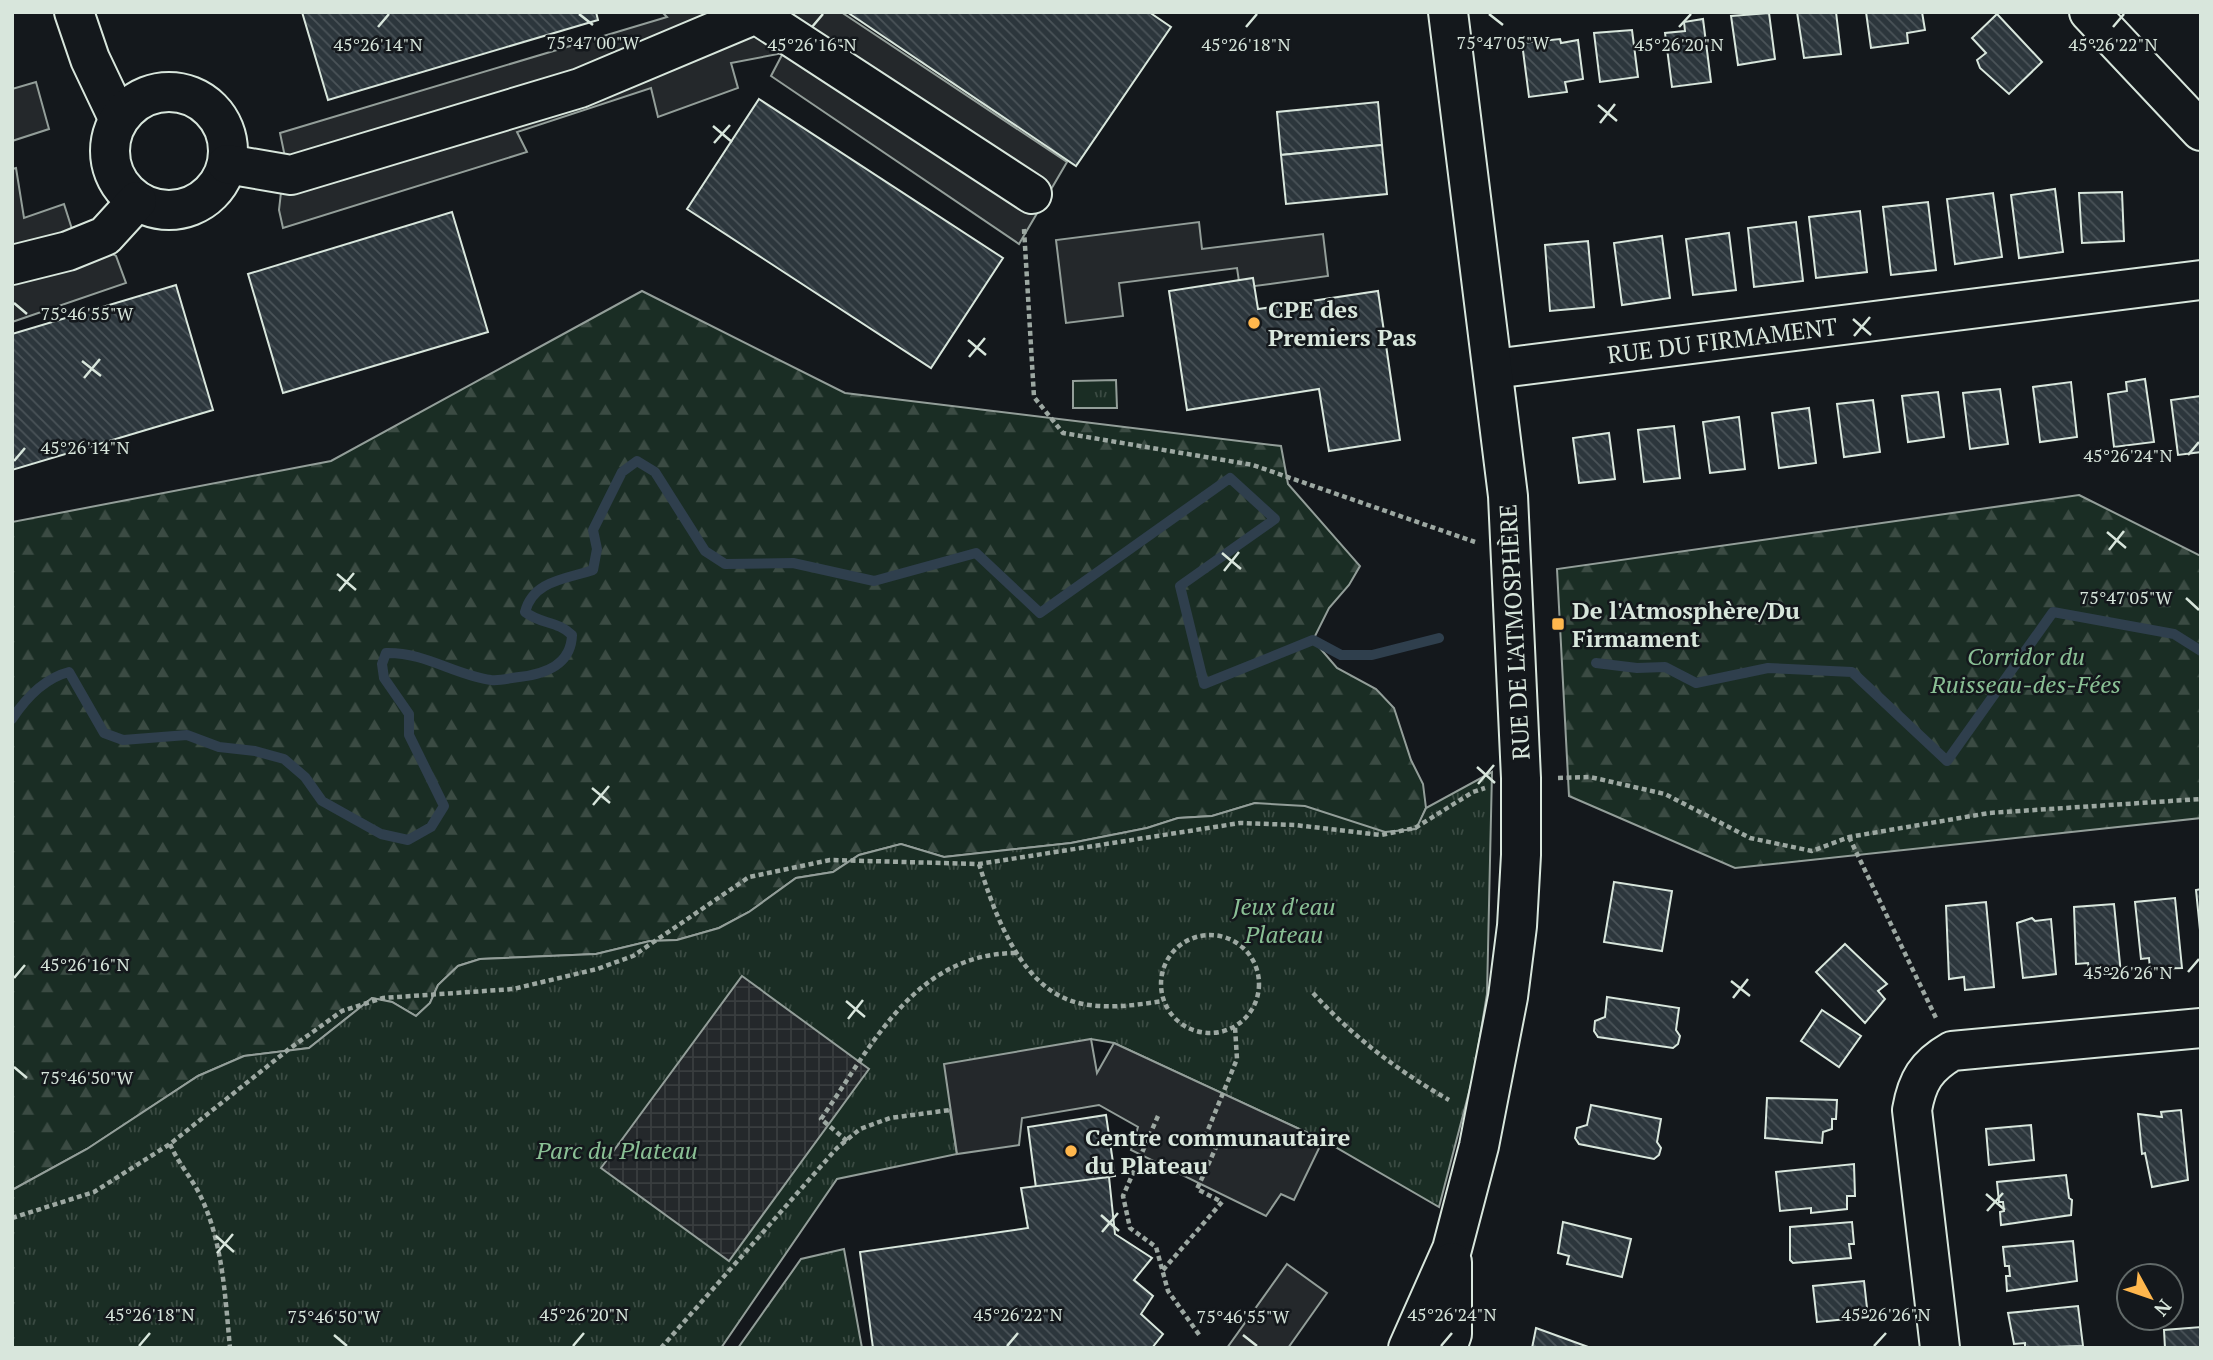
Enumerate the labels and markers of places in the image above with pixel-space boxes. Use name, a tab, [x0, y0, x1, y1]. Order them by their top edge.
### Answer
place label: CPE des Premiers Pas	[1268, 293, 1417, 353]
marker: CPE des Premiers Pas	[1246, 315, 1262, 331]
place label: De l'Atmosphère/Du Firmament	[1572, 594, 1800, 654]
marker: De l'Atmosphère/Du Firmament	[1550, 616, 1566, 632]
place label: Centre communautaire du Plateau	[1085, 1121, 1351, 1181]
marker: Centre communautaire du Plateau	[1063, 1143, 1079, 1159]

